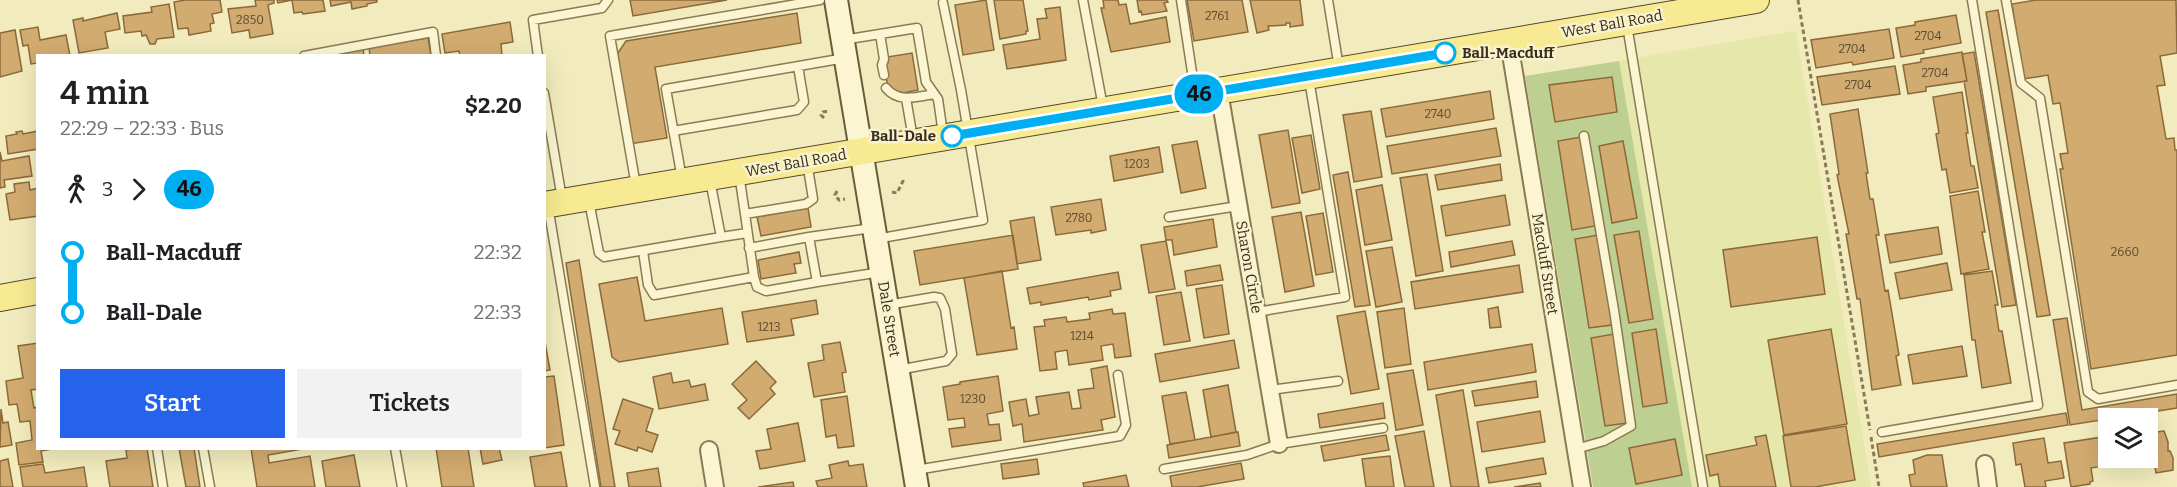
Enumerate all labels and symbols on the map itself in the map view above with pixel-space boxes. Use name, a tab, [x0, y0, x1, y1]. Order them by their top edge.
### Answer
street label: West Ball Road	[1560, 6, 1664, 42]
house number: 2761	[1205, 9, 1229, 23]
house number: 2850	[236, 13, 264, 27]
house number: 2704	[1915, 29, 1941, 43]
marker: Ball-Macduff	[1434, 42, 1456, 64]
house number: 2704	[1839, 42, 1865, 56]
place label: Ball-Macduff	[1462, 44, 1555, 62]
house number: 2704	[1922, 66, 1948, 80]
line badge: 46	[1172, 74, 1226, 113]
house number: 2704	[1845, 78, 1871, 92]
house number: 2740	[1425, 107, 1452, 121]
marker: Ball-Dale	[941, 125, 963, 147]
place label: Ball-Dale	[870, 127, 936, 145]
street label: West Ball Road	[744, 145, 848, 181]
house number: 1203	[1124, 157, 1150, 171]
house number: 2780	[1065, 211, 1093, 225]
street label: Macduff Street	[1528, 212, 1562, 317]
street label: Sharon Circle	[1232, 219, 1266, 315]
house number: 2660	[2111, 245, 2139, 259]
street label: Dale Street	[874, 280, 904, 359]
house number: 1213	[757, 320, 781, 334]
house number: 1214	[1070, 329, 1094, 343]
house number: 1230	[960, 392, 986, 406]

